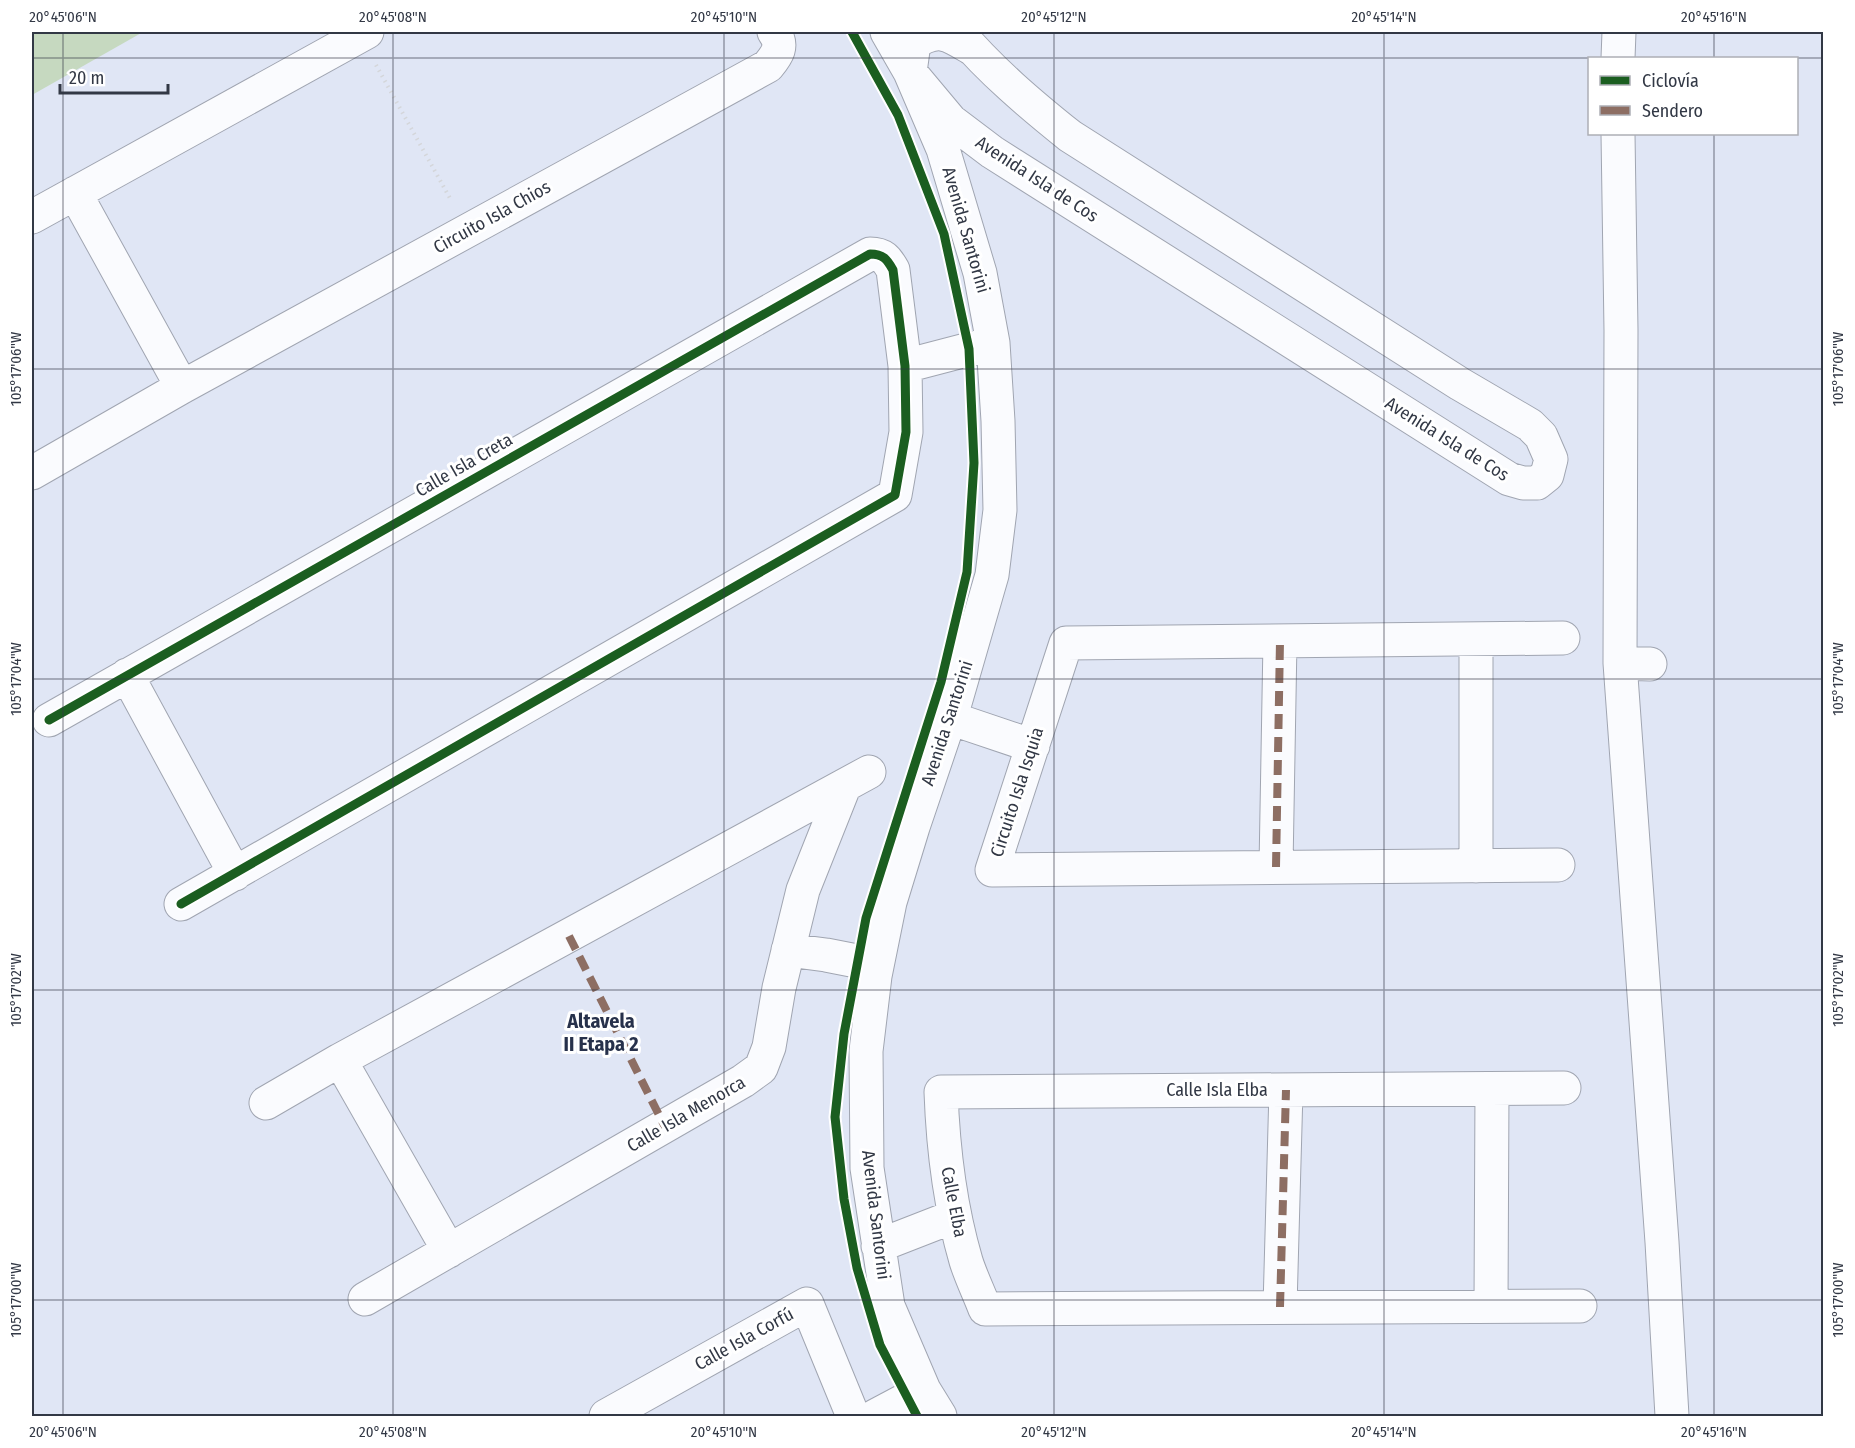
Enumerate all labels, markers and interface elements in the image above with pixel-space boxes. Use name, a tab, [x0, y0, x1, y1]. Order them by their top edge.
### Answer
text: 20°45'06"N	[29, 8, 97, 26]
text: 20°45'08"N	[359, 8, 427, 26]
text: 20°45'10"N	[691, 8, 757, 26]
text: 20°45'12"N	[1021, 8, 1087, 26]
text: 20°45'14"N	[1351, 8, 1417, 26]
text: 20°45'16"N	[1681, 8, 1747, 26]
scale bar	[60, 57, 168, 95]
legend	[1588, 57, 1798, 135]
text: 20 m	[69, 67, 104, 89]
text: Ciclovía	[1642, 70, 1699, 92]
text: Sendero	[1642, 100, 1703, 122]
street label: Avenida Isla de Cos	[972, 131, 1103, 227]
street label: Avenida Santorini	[937, 164, 995, 296]
street label: Circuito Isla Chios	[430, 176, 555, 258]
text: 105°17'06"W	[7, 332, 25, 406]
text: 105°17'06"W	[1829, 332, 1847, 406]
street label: Avenida Isla de Cos	[1381, 392, 1513, 486]
street label: Calle Isla Creta	[412, 428, 517, 502]
text: 105°17'04"W	[7, 642, 25, 716]
text: 105°17'04"W	[1829, 642, 1847, 716]
street label: Avenida Santorini	[916, 658, 978, 788]
street label: Circuito Isla Isquia	[986, 724, 1048, 860]
text: 105°17'02"W	[7, 953, 25, 1027]
text: 105°17'02"W	[1829, 953, 1847, 1027]
district label: Altavela II Etapa 2	[564, 1009, 638, 1056]
street label: Calle Isla Menorca	[623, 1071, 749, 1157]
street label: Calle Isla Elba	[1166, 1079, 1268, 1101]
street label: Avenida Santorini	[857, 1149, 895, 1281]
street label: Calle Elba	[936, 1165, 972, 1239]
text: 105°17'00"W	[7, 1263, 25, 1337]
text: 105°17'00"W	[1829, 1263, 1847, 1337]
street label: Calle Isla Corfú	[691, 1303, 797, 1375]
text: 20°45'06"N	[29, 1423, 97, 1441]
text: 20°45'08"N	[359, 1423, 427, 1441]
text: 20°45'10"N	[691, 1423, 757, 1441]
text: 20°45'12"N	[1021, 1423, 1087, 1441]
text: 20°45'14"N	[1351, 1423, 1417, 1441]
text: 20°45'16"N	[1681, 1423, 1747, 1441]

